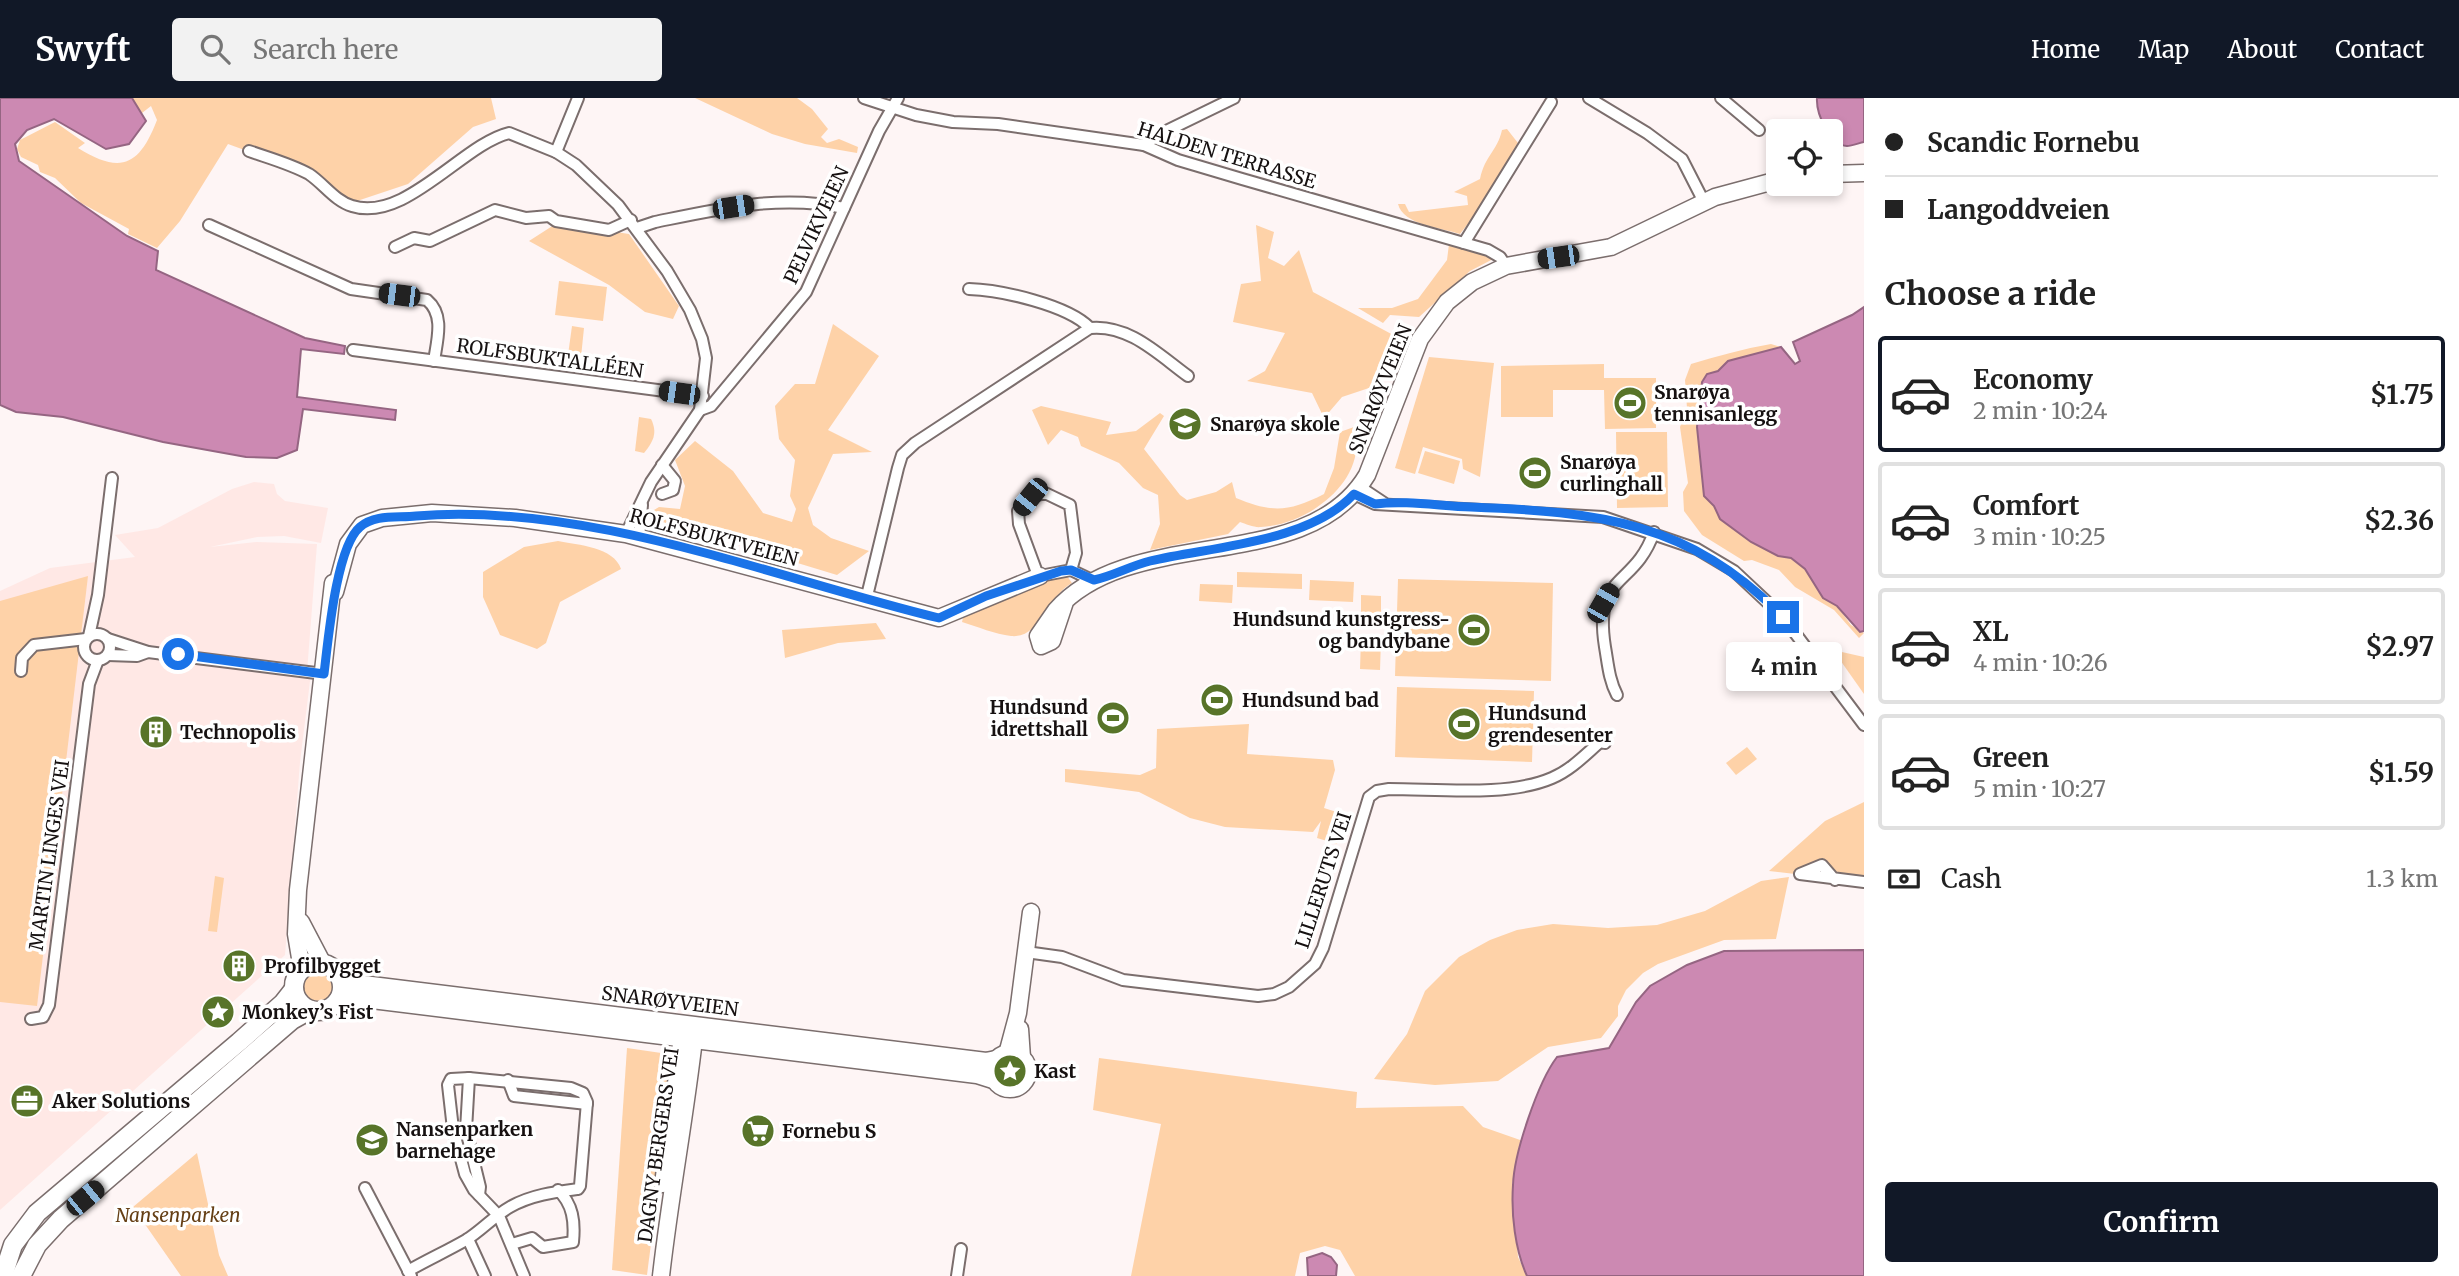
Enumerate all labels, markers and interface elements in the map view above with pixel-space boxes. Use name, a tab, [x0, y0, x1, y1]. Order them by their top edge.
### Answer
search box	[172, 18, 662, 81]
text: Swyft	[35, 29, 130, 70]
icon: search	[196, 30, 234, 68]
text: Search here	[252, 33, 398, 66]
text: Home	[2031, 34, 2100, 65]
text: Map	[2138, 34, 2189, 65]
text: About	[2227, 34, 2297, 65]
text: Contact	[2335, 34, 2424, 65]
street label: HALDEN TERRASSE	[1135, 116, 1319, 194]
map controls	[1766, 119, 1843, 196]
button: locate	[1766, 119, 1843, 196]
text: Scandic Fornebu	[1927, 126, 2140, 159]
street label: PELVIKVEIEN	[778, 162, 854, 288]
car	[711, 193, 756, 221]
text: Langoddveien	[1927, 193, 2110, 226]
car	[1536, 244, 1581, 270]
text: Choose a ride	[1885, 274, 2096, 314]
car	[377, 282, 422, 308]
street label: SNARØYVEIEN	[1343, 320, 1417, 457]
street label: ROLFSBUKTALLÉEN	[455, 333, 645, 383]
icon: car	[1889, 363, 1952, 426]
text: Economy	[1973, 363, 2093, 396]
text: $1.75	[2370, 378, 2434, 411]
car	[657, 380, 702, 406]
place label: Snarøya tennisanlegg	[1654, 380, 1778, 426]
sports icon: Snarøya tennisanlegg	[1611, 384, 1649, 422]
text: 2 min · 10:24	[1973, 396, 2107, 425]
school or university icon: Snarøya skole	[1166, 405, 1204, 443]
place label: Snarøya skole	[1210, 412, 1340, 436]
place label: Snarøya curlinghall	[1560, 450, 1663, 496]
sports icon: Snarøya curlinghall	[1516, 454, 1554, 492]
car	[1009, 474, 1052, 520]
icon: car	[1889, 489, 1952, 552]
text: Comfort	[1973, 489, 2079, 522]
street label: ROLFSBUKTVEIEN	[627, 503, 801, 571]
text: $2.36	[2364, 504, 2434, 537]
text: 3 min · 10:25	[1973, 522, 2106, 551]
car	[1584, 580, 1623, 626]
route end	[1767, 601, 1799, 633]
place label: Hundsund kunstgress- og bandybane	[1233, 607, 1450, 653]
sports icon: Hundsund kunstgress- og bandybane	[1455, 611, 1493, 649]
icon: car	[1889, 615, 1952, 678]
text: XL	[1973, 615, 2009, 648]
text: $2.97	[2365, 630, 2434, 663]
route start	[162, 638, 194, 670]
callout: 4 min	[1725, 642, 1841, 690]
text: 4 min · 10:26	[1973, 648, 2108, 677]
text: 4 min	[1751, 652, 1817, 681]
sports icon: Hundsund bad	[1198, 681, 1236, 719]
place label: Hundsund bad	[1242, 688, 1379, 712]
place label: Hundsund idrettshall	[990, 695, 1088, 741]
sports icon: Hundsund idrettshall	[1094, 699, 1132, 737]
place label: Hundsund grendesenter	[1488, 701, 1613, 747]
sports icon: Hundsund grendesenter	[1445, 705, 1483, 743]
building icon: Technopolis	[137, 713, 175, 751]
place label: Technopolis	[180, 720, 296, 744]
icon: car	[1889, 741, 1952, 804]
text: Green	[1973, 741, 2049, 774]
text: $1.59	[2368, 756, 2434, 789]
street label: MARTIN LINGES VEI	[24, 758, 74, 952]
text: 5 min · 10:27	[1973, 774, 2106, 803]
street label: LILLERUTS VEI	[1290, 809, 1356, 951]
icon: cash	[1885, 860, 1923, 898]
text: Cash	[1941, 862, 2002, 895]
text: 1.3 km	[2366, 864, 2438, 893]
building icon: Profilbygget	[220, 947, 258, 985]
place label: Profilbygget	[264, 954, 381, 978]
street label: SNARØYVEIEN	[600, 981, 740, 1021]
place icon: Monkey’s Fist	[199, 993, 237, 1031]
place label: Monkey’s Fist	[242, 1000, 374, 1024]
street label: DAGNY BERGERS VEI	[632, 1046, 684, 1244]
place icon: Kast	[991, 1052, 1029, 1090]
place label: Kast	[1034, 1059, 1077, 1083]
office icon: Aker Solutions	[8, 1082, 46, 1120]
place label: Aker Solutions	[51, 1089, 191, 1113]
supermarket icon: Fornebu S	[739, 1112, 777, 1150]
place label: Nansenparken barnehage	[396, 1117, 533, 1163]
place label: Fornebu S	[782, 1119, 876, 1143]
school or university icon: Nansenparken barnehage	[353, 1121, 391, 1159]
car	[63, 1177, 108, 1219]
button: Confirm	[1885, 1182, 2438, 1262]
park label: Nansenparken	[115, 1203, 241, 1227]

